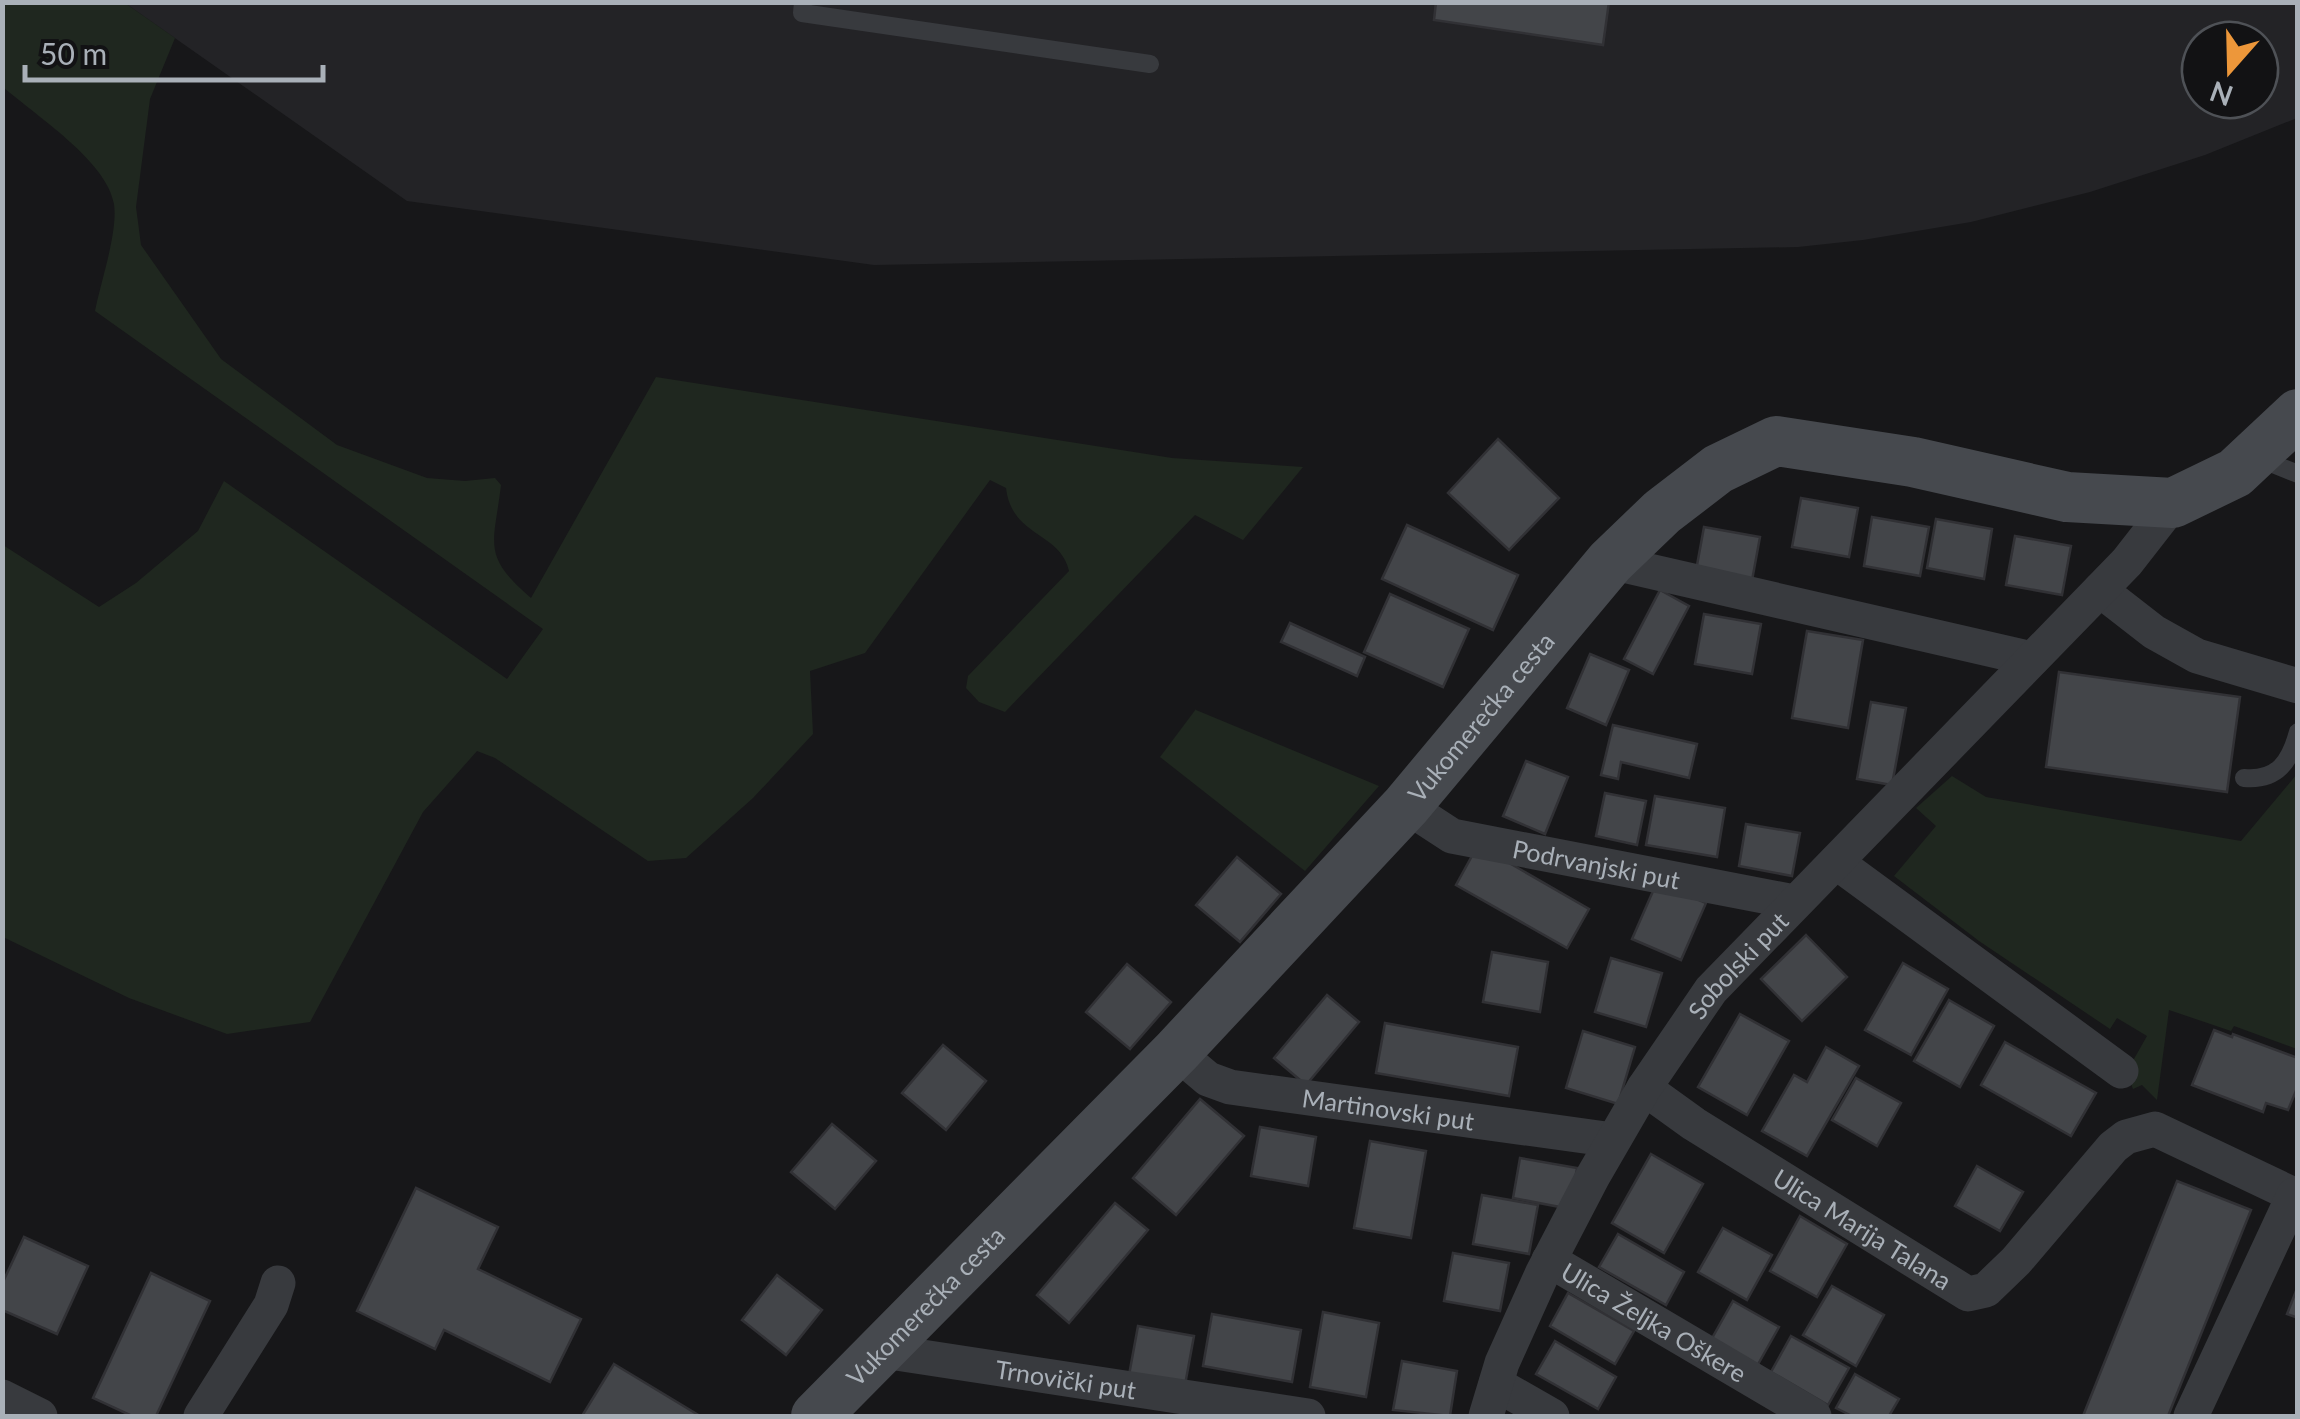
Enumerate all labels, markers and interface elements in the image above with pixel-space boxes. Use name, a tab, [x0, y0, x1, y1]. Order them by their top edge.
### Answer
scale bar	[25, 20, 322, 82]
north arrow	[2180, 20, 2280, 120]
text: 50 m	[40, 35, 107, 71]
text: N	[2205, 75, 2237, 114]
street label: Vukomerečka cesta	[1401, 626, 1560, 808]
street label: Podrvanjski put	[1510, 833, 1683, 895]
street label: Sobolski put	[1681, 905, 1794, 1024]
street label: Martinovski put	[1300, 1082, 1476, 1136]
street label: Ulica Marija Talana	[1768, 1162, 1957, 1295]
street label: Vukomerečka cesta	[840, 1220, 1010, 1392]
street label: Ulica Željka Oškere	[1556, 1256, 1752, 1388]
street label: Trnovički put	[993, 1353, 1138, 1405]

